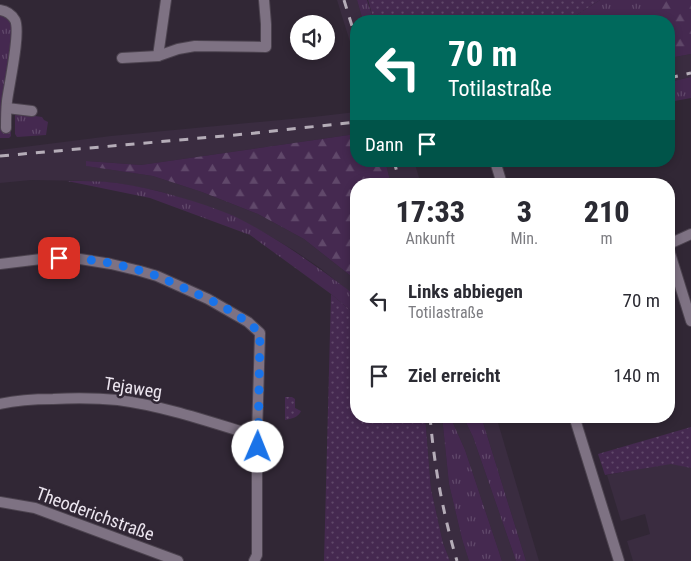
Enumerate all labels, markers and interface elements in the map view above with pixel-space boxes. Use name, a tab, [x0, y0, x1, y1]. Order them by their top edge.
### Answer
map controls	[290, 15, 335, 60]
button: sound	[290, 15, 335, 60]
text: 70 m	[448, 34, 517, 75]
icon: left	[365, 35, 430, 100]
text: Totilastraße	[448, 76, 552, 101]
icon: arrive	[413, 130, 441, 158]
text: Dann	[365, 133, 403, 156]
text: 17:33	[396, 194, 465, 229]
text: 3	[517, 194, 532, 229]
text: 210	[584, 194, 629, 229]
text: Ankunft	[406, 229, 455, 248]
text: Min.	[510, 229, 538, 248]
text: m	[601, 229, 613, 248]
pin	[38, 237, 80, 279]
icon: arrive	[45, 244, 73, 272]
text: Links abbiegen	[408, 280, 523, 303]
icon: left	[365, 287, 393, 315]
text: 70 m	[623, 289, 660, 312]
text: Totilastraße	[408, 303, 483, 322]
icon: arrive	[365, 362, 393, 390]
text: Ziel erreicht	[408, 364, 500, 387]
text: 140 m	[613, 364, 660, 387]
street label: Tejaweg	[102, 373, 164, 402]
position arrow	[231, 420, 283, 472]
street label: Theoderichstraße	[33, 482, 157, 545]

